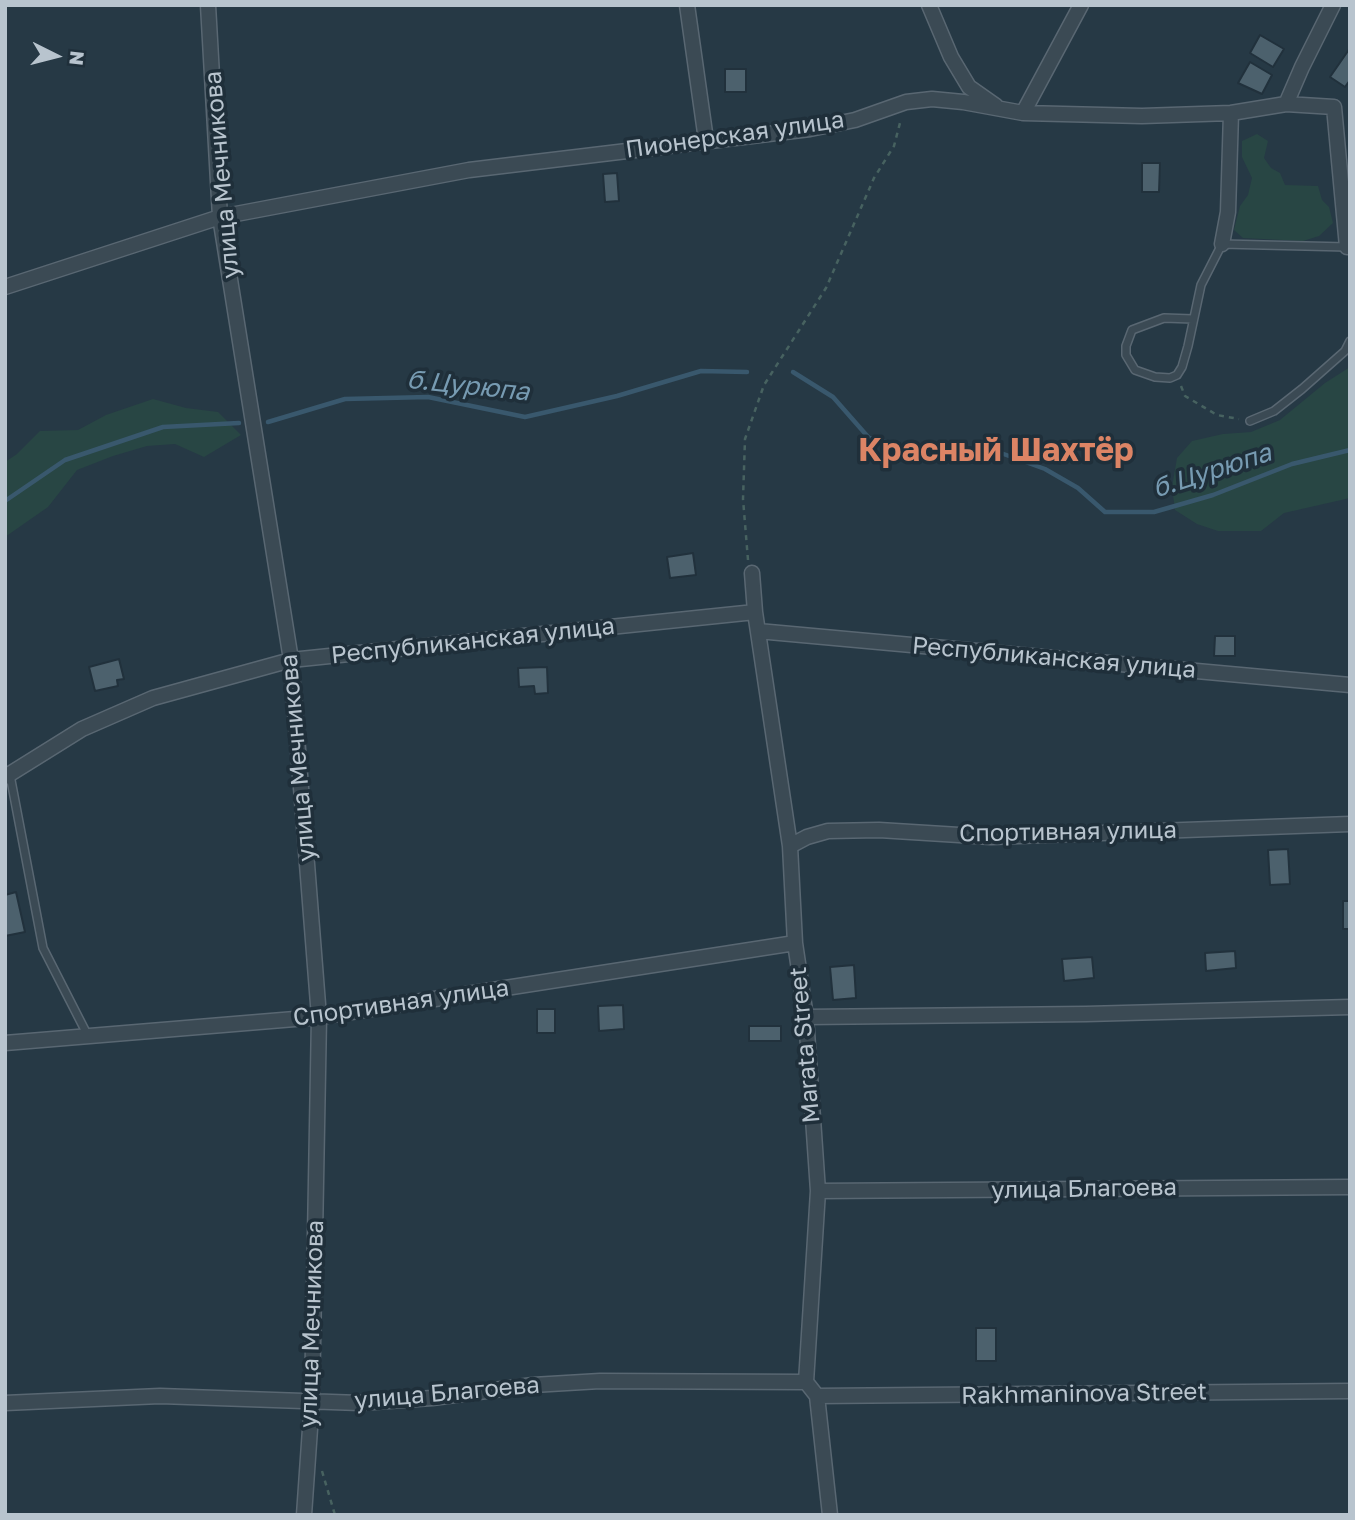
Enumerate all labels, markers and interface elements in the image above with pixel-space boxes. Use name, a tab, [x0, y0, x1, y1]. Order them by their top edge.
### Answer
north arrow	[21, 21, 91, 91]
text: N	[65, 50, 90, 67]
street label: улица Мечникова	[199, 70, 245, 280]
street label: Пионерская улица	[624, 105, 846, 165]
water label: б.Цурюпа	[405, 364, 531, 408]
district label: Красный Шахтёр	[858, 432, 1134, 470]
water label: б.Цурюпа	[1149, 437, 1275, 505]
street label: Республиканская улица	[330, 612, 616, 670]
street label: Республиканская улица	[911, 631, 1197, 685]
street label: улица Мечникова	[275, 653, 321, 863]
street label: Спортивная улица	[959, 816, 1177, 848]
street label: Marata Street	[784, 966, 826, 1124]
street label: Спортивная улица	[291, 974, 511, 1032]
street label: улица Благоева	[991, 1173, 1177, 1205]
street label: улица Мечникова	[294, 1219, 330, 1429]
street label: улица Благоева	[353, 1371, 541, 1415]
street label: Rakhmaninova Street	[961, 1377, 1207, 1411]

